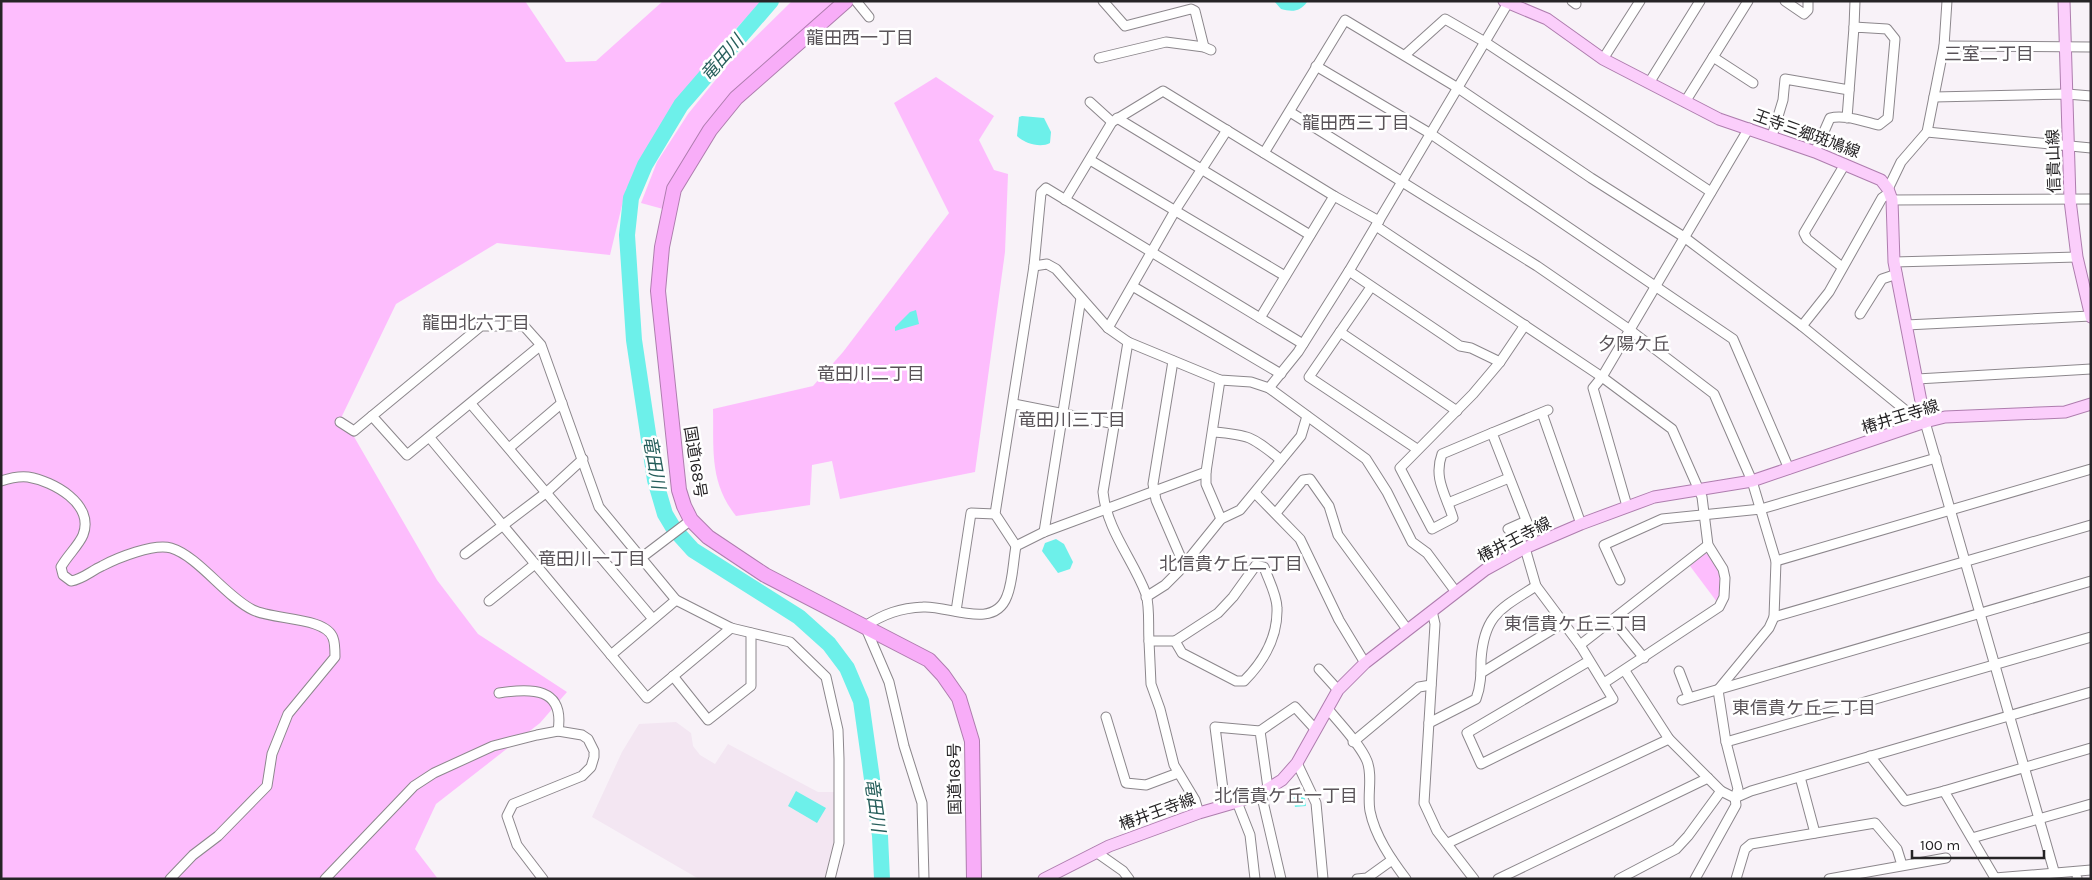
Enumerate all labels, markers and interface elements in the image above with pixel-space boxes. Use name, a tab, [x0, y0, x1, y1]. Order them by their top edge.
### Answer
district label: 龍田西一丁目	[806, 27, 914, 49]
water label: 竜田川	[696, 29, 749, 86]
district label: 三室二丁目	[1944, 43, 2034, 65]
street label: 王寺三郷斑鳩線	[1751, 105, 1863, 162]
district label: 龍田西三丁目	[1302, 112, 1410, 134]
street label: 信貴山線	[2043, 129, 2064, 193]
district label: 龍田北六丁目	[422, 312, 530, 334]
district label: 夕陽ケ丘	[1598, 333, 1670, 355]
district label: 竜田川二丁目	[817, 363, 925, 385]
street label: 椿井王寺線	[1859, 396, 1941, 437]
district label: 竜田川三丁目	[1018, 409, 1126, 431]
street label: 国道168号	[680, 425, 711, 499]
water label: 竜田川	[638, 434, 670, 492]
street label: 椿井王寺線	[1474, 513, 1554, 566]
district label: 竜田川一丁目	[538, 548, 646, 570]
district label: 北信貴ケ丘二丁目	[1159, 553, 1303, 575]
district label: 東信貴ケ丘三丁目	[1504, 613, 1648, 635]
district label: 東信貴ケ丘二丁目	[1732, 697, 1876, 719]
street label: 国道168号	[944, 743, 965, 815]
water label: 竜田川	[860, 777, 890, 835]
district label: 北信貴ケ丘一丁目	[1214, 785, 1358, 807]
street label: 椿井王寺線	[1116, 789, 1198, 834]
scale bar	[1912, 828, 2044, 860]
text: 100 m	[1920, 836, 1960, 854]

